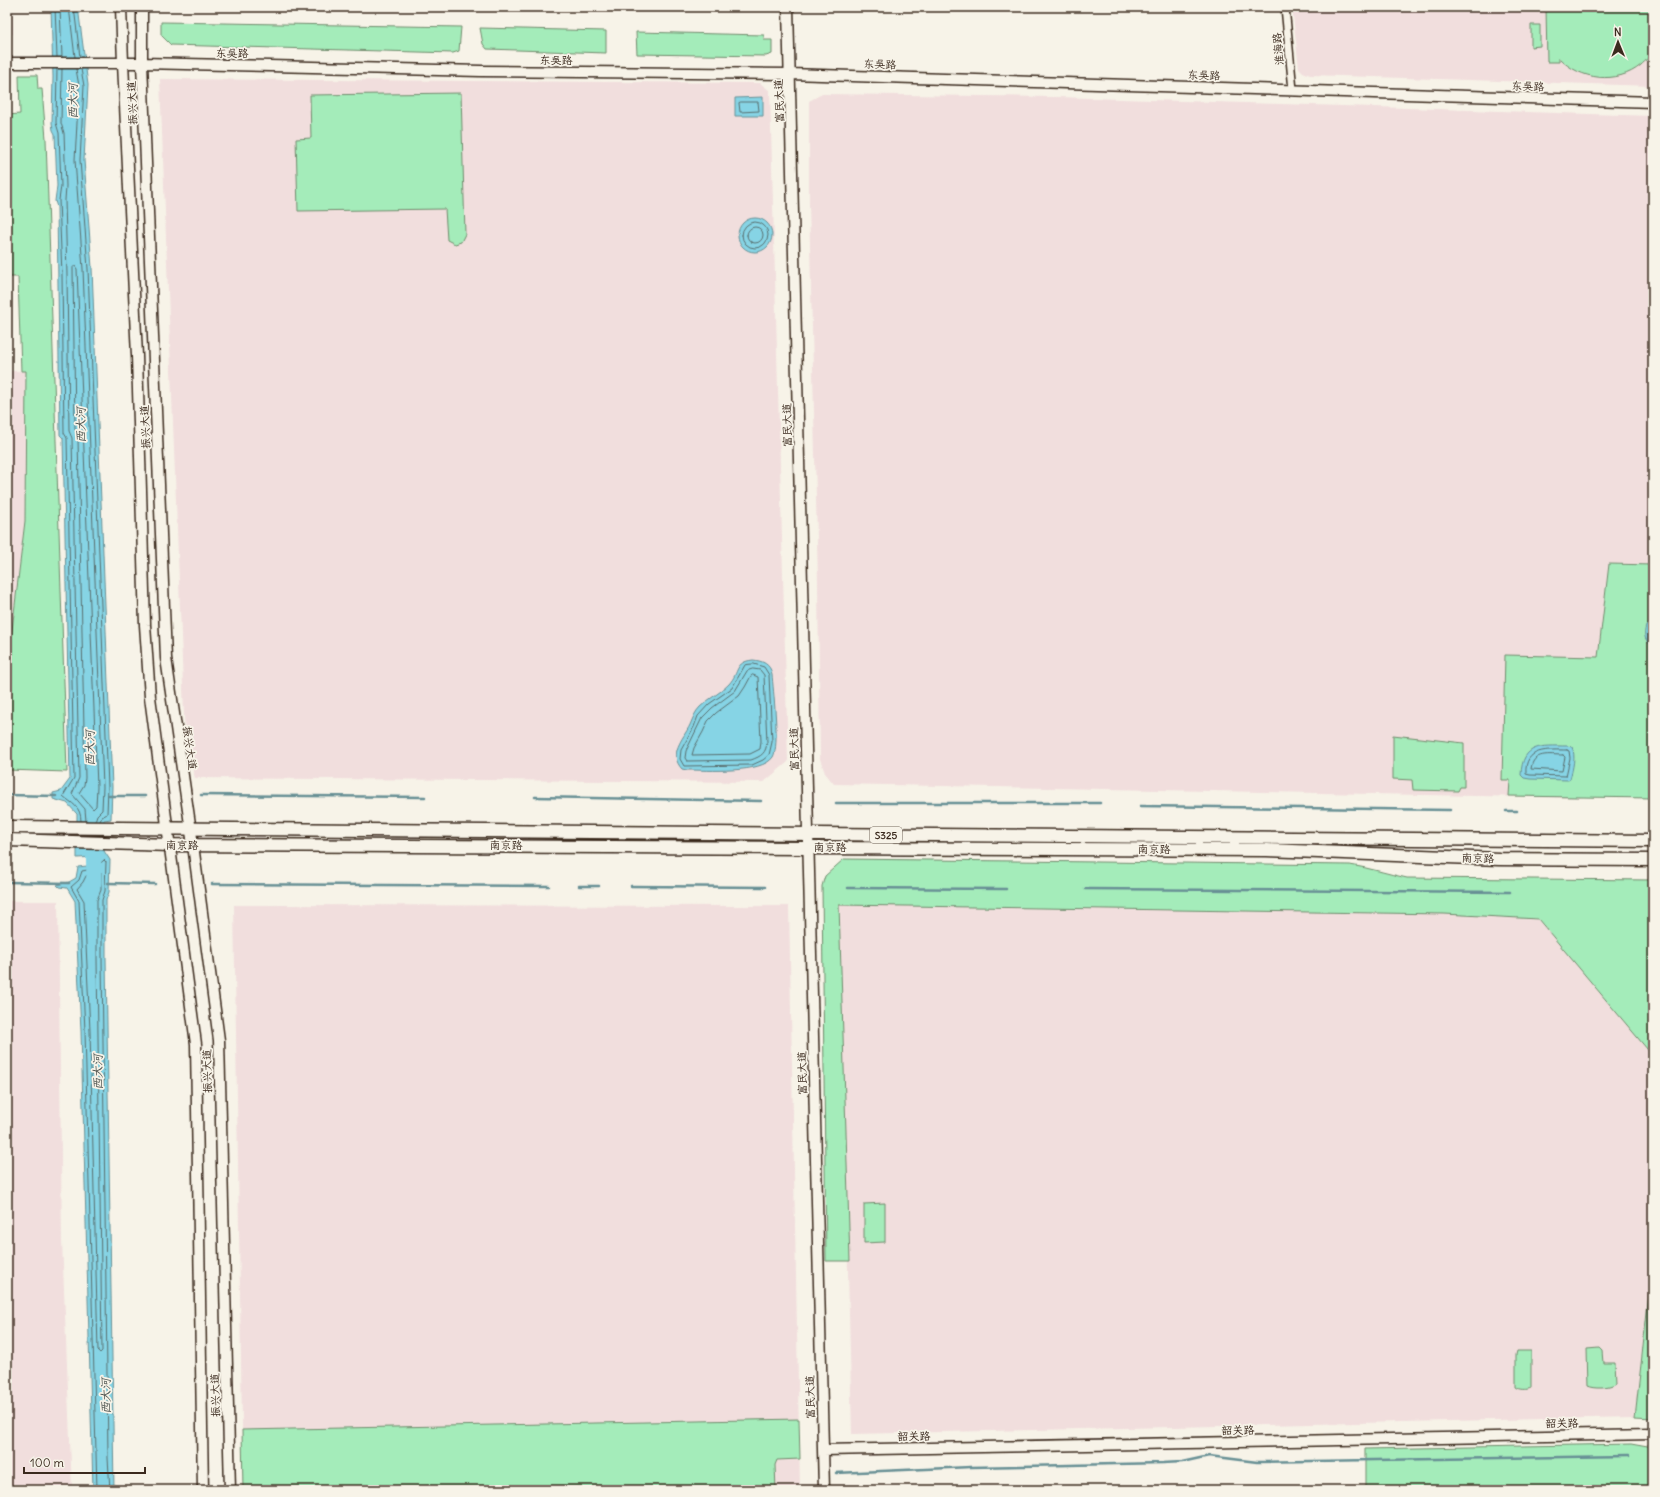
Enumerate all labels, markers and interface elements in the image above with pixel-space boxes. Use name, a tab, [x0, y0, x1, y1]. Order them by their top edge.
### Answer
north arrow	[1598, 22, 1638, 62]
text: N	[1614, 25, 1622, 39]
street label: 淮海路	[1270, 32, 1286, 66]
street label: 东吴路	[215, 46, 249, 60]
street label: 东吴路	[540, 53, 573, 67]
street label: 东吴路	[863, 56, 897, 72]
street label: 东吴路	[1187, 67, 1221, 83]
street label: 东吴路	[1511, 78, 1545, 94]
street label: 富民大道	[771, 79, 787, 123]
water label: 西大河	[65, 81, 80, 119]
street label: 振兴大道	[124, 81, 140, 125]
street label: 富民大道	[780, 403, 794, 447]
water label: 西大河	[73, 405, 88, 443]
street label: 振兴大道	[137, 405, 153, 449]
street label: 振兴大道	[180, 725, 200, 771]
street label: 富民大道	[787, 727, 801, 771]
water label: 西大河	[82, 728, 97, 766]
road number: S325	[870, 827, 902, 843]
street label: 南京路	[165, 838, 199, 852]
street label: 南京路	[490, 838, 523, 852]
street label: 南京路	[814, 840, 847, 854]
street label: 南京路	[1138, 842, 1171, 856]
street label: 南京路	[1461, 850, 1495, 866]
street label: 振兴大道	[200, 1049, 214, 1093]
street label: 富民大道	[795, 1051, 809, 1095]
water label: 西大河	[90, 1052, 105, 1090]
street label: 振兴大道	[208, 1373, 222, 1417]
street label: 富民大道	[803, 1375, 817, 1419]
water label: 西大河	[98, 1376, 113, 1414]
street label: 韶关路	[1545, 1416, 1579, 1430]
street label: 韶关路	[1221, 1423, 1255, 1437]
street label: 韶关路	[897, 1429, 931, 1443]
scale bar	[24, 1449, 145, 1475]
text: 100 m	[30, 1455, 64, 1470]

